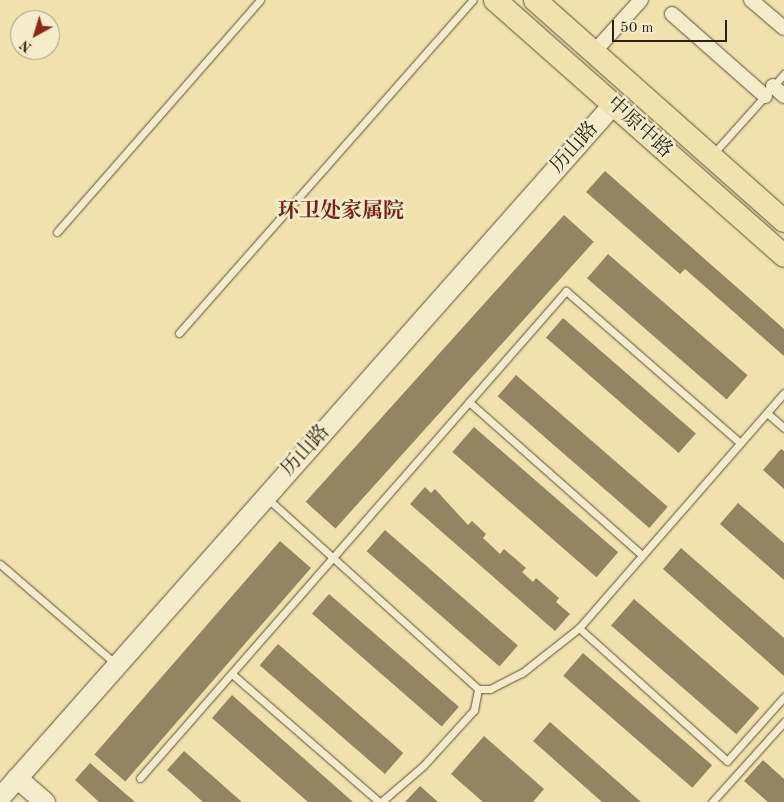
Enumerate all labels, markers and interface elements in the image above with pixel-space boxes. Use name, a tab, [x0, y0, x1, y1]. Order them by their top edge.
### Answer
north arrow	[10, 10, 60, 60]
scale bar	[614, 10, 729, 42]
text: 50 m	[620, 21, 654, 36]
text: N	[18, 37, 35, 55]
street label: 中原中路	[601, 92, 677, 164]
street label: 历山路	[546, 118, 604, 178]
district label: 环卫处家属院	[278, 199, 404, 225]
street label: 历山路	[277, 421, 335, 481]

